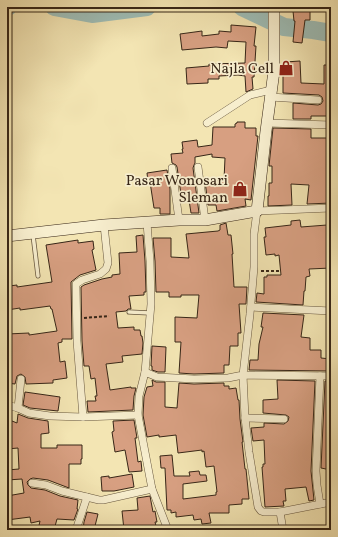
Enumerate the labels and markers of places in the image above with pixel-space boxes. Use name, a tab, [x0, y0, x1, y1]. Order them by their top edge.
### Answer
place label: Najla Cell	[210, 59, 274, 80]
shop icon: Najla Cell	[277, 59, 295, 77]
place label: Pasar Wonosari Sleman	[126, 171, 228, 209]
shop icon: Pasar Wonosari Sleman	[231, 180, 249, 198]

